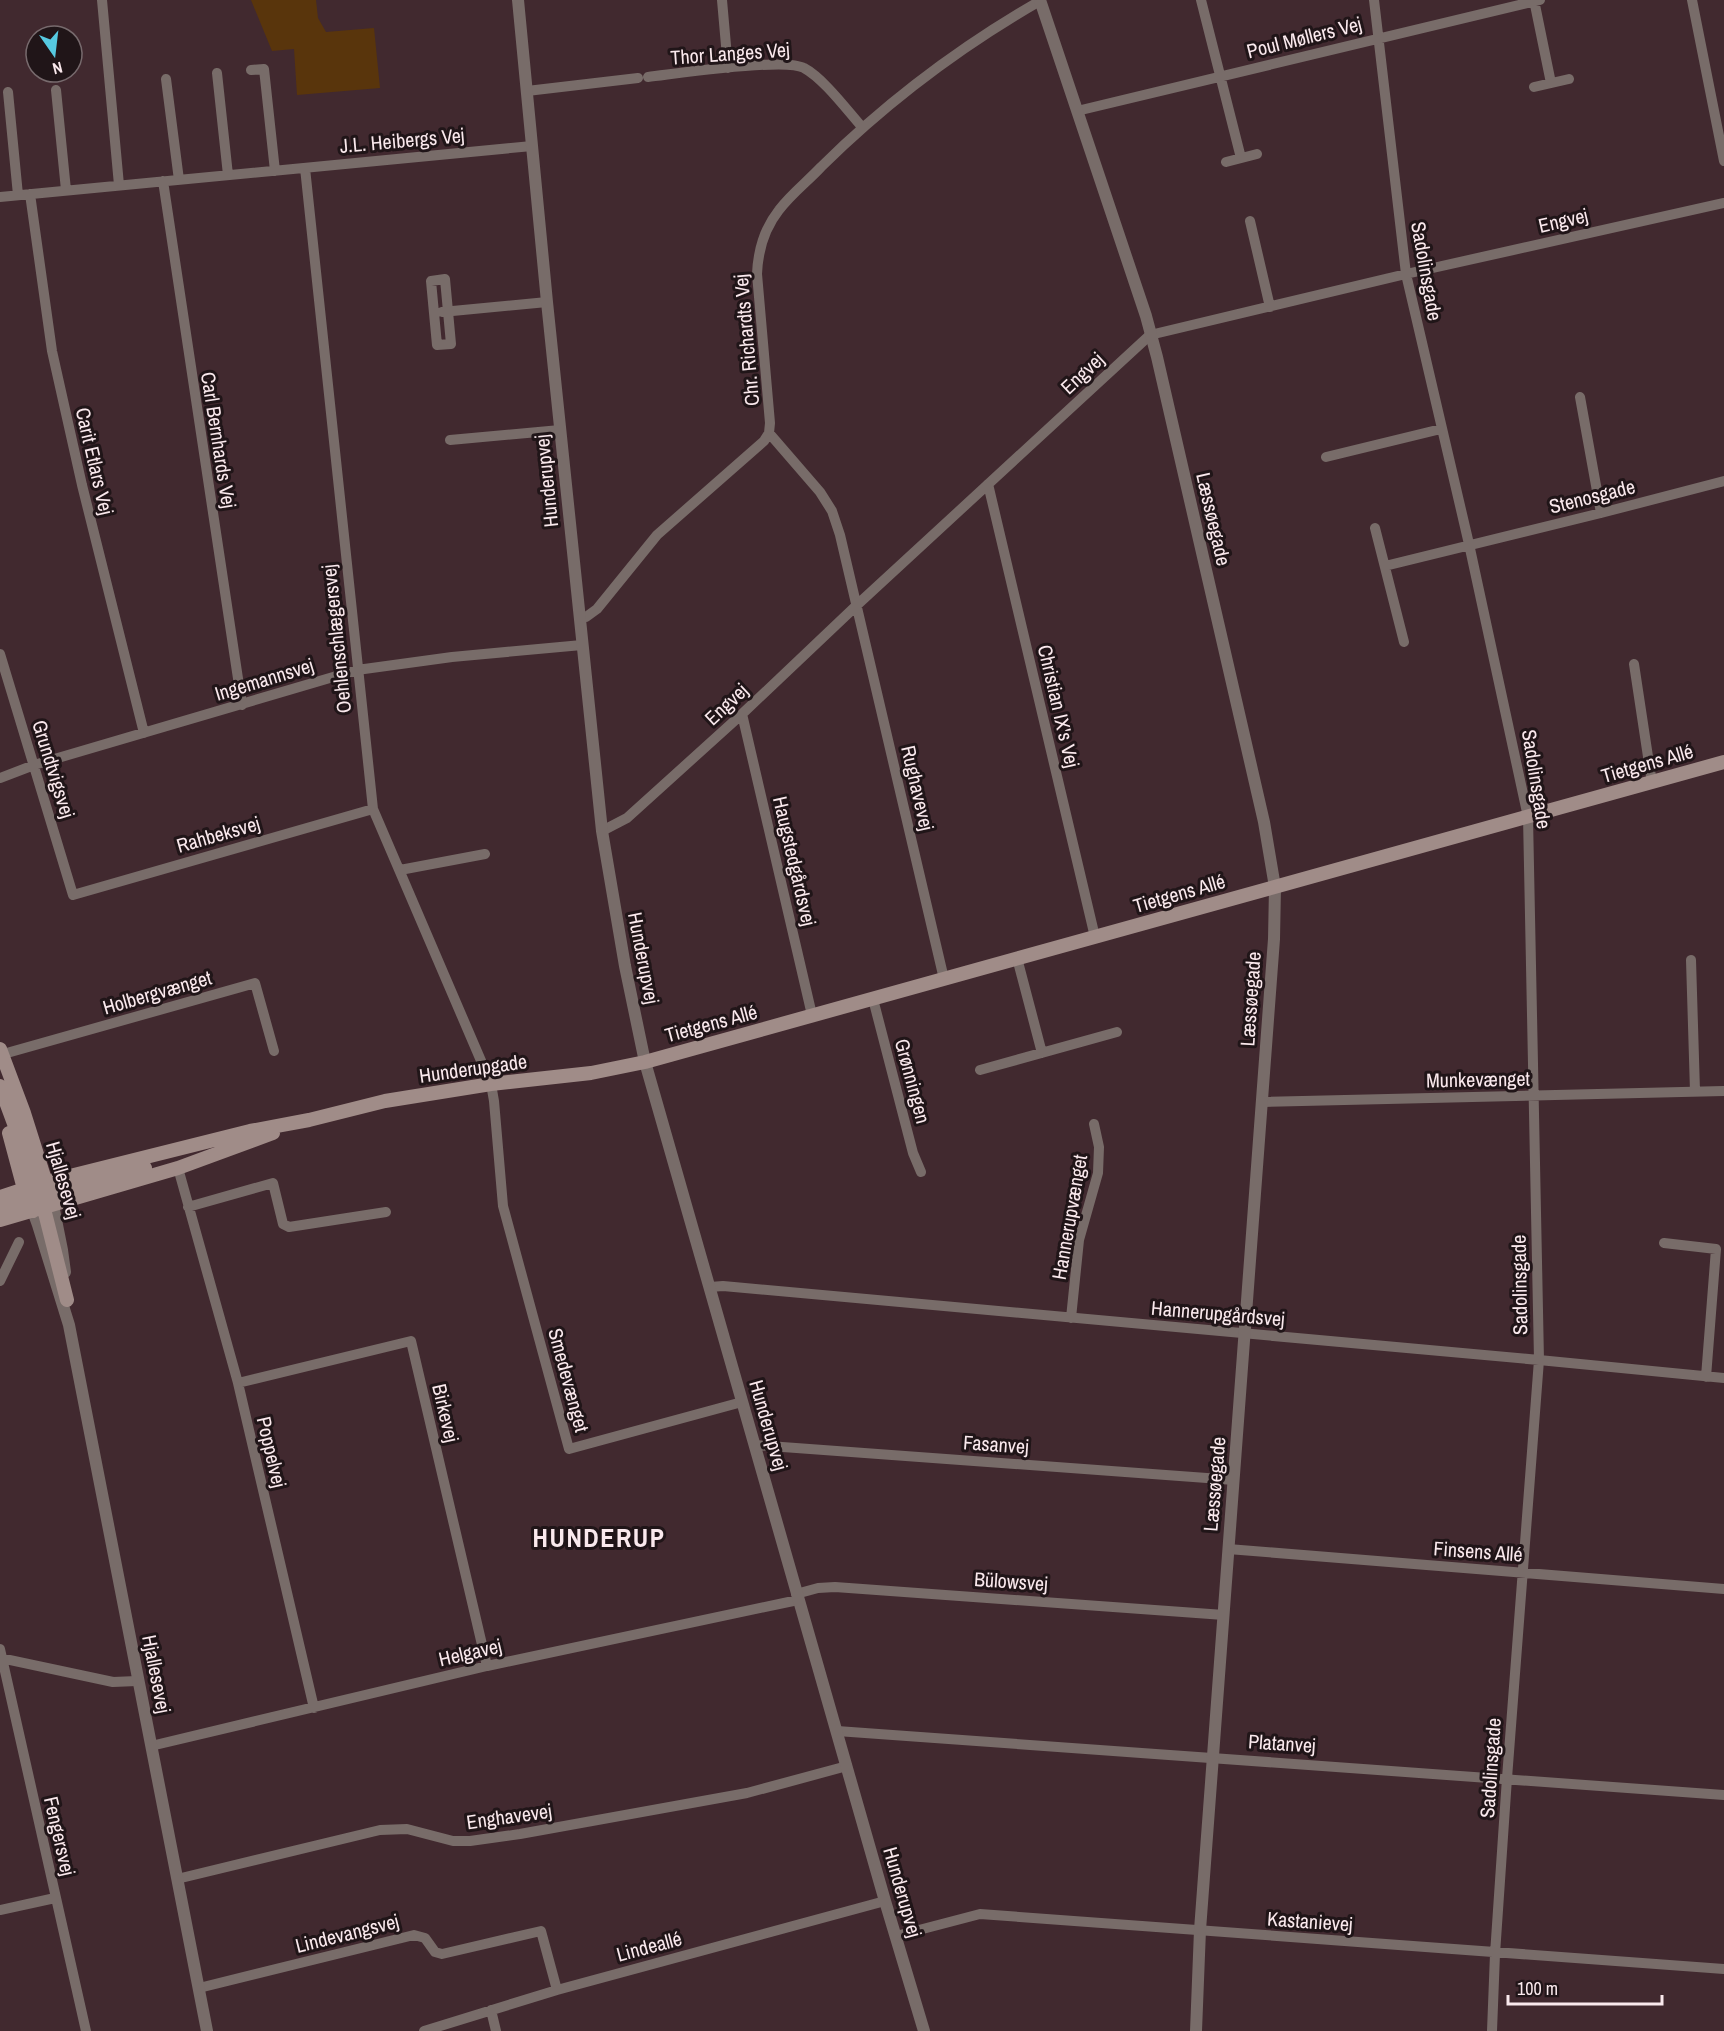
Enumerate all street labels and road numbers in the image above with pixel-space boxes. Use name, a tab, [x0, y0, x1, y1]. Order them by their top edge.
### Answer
street label: Poul Møllers Vej	[1244, 10, 1364, 64]
street label: Thor Langes Vej	[669, 35, 791, 71]
street label: J.L. Heibergs Vej	[339, 121, 465, 159]
street label: Engvej	[1536, 201, 1590, 239]
street label: Sadolinsgade	[1405, 219, 1449, 323]
street label: Chr. Richardts Vej	[727, 273, 765, 407]
street label: Engvej	[1054, 346, 1110, 400]
street label: Carl Bernhards Vej	[195, 370, 243, 510]
street label: Carit Etlars Vej	[70, 405, 120, 517]
street label: Hunderupvej	[528, 433, 564, 529]
street label: Læssøegade	[1190, 470, 1238, 568]
street label: Stenosgade	[1546, 472, 1638, 520]
street label: Oehlenschlægersvej	[315, 563, 357, 715]
street label: Christian IX's Vej	[1032, 642, 1086, 770]
street label: Ingemannsvej	[211, 651, 317, 707]
street label: Engvej	[698, 677, 754, 731]
street label: Grundtvigsvej	[26, 717, 82, 821]
street label: Sadolinsgade	[1516, 727, 1558, 831]
street label: Tietgens Allé	[1598, 737, 1696, 789]
street label: Rughavevej	[895, 743, 941, 833]
street label: Haugstedgårdsvej	[767, 794, 823, 928]
street label: Rahbeksvej	[173, 809, 263, 859]
street label: Tietgens Allé	[1130, 867, 1228, 919]
street label: Hunderupvej	[622, 910, 666, 1006]
street label: Læssøegade	[1233, 951, 1267, 1047]
street label: Holbergvænget	[99, 963, 215, 1020]
street label: Tietgens Allé	[662, 998, 760, 1048]
street label: Grønningen	[889, 1036, 937, 1126]
street label: Hunderupgade	[417, 1047, 529, 1089]
street label: Munkevænget	[1426, 1065, 1531, 1093]
street label: Hjallesevej	[40, 1138, 88, 1222]
street label: Hannerupvænget	[1045, 1152, 1093, 1282]
street label: Sadolinsgade	[1505, 1235, 1533, 1335]
street label: Hannerupgårdsvej	[1150, 1294, 1286, 1332]
street label: Smedevænget	[542, 1325, 596, 1435]
street label: Hunderupvej	[743, 1377, 795, 1473]
street label: Birkevej	[426, 1381, 466, 1445]
street label: Poppelvej	[251, 1414, 293, 1490]
street label: Fasanvej	[962, 1428, 1030, 1460]
street label: Læssøegade	[1196, 1436, 1232, 1532]
street label: Finsens Allé	[1432, 1534, 1524, 1568]
street label: Bülowsvej	[973, 1565, 1049, 1597]
street label: Helgavej	[436, 1632, 504, 1672]
street label: Hjallesevej	[136, 1633, 178, 1715]
street label: Sadolinsgade	[1473, 1717, 1507, 1819]
street label: Platanvej	[1247, 1727, 1317, 1759]
street label: Fengersvej	[38, 1794, 82, 1878]
street label: Enghavevej	[465, 1797, 553, 1835]
street label: Hunderupvej	[877, 1844, 929, 1940]
street label: Kastanievej	[1266, 1905, 1354, 1937]
street label: Lindevangsvej	[292, 1907, 402, 1959]
street label: Lindeallé	[613, 1924, 685, 1968]

